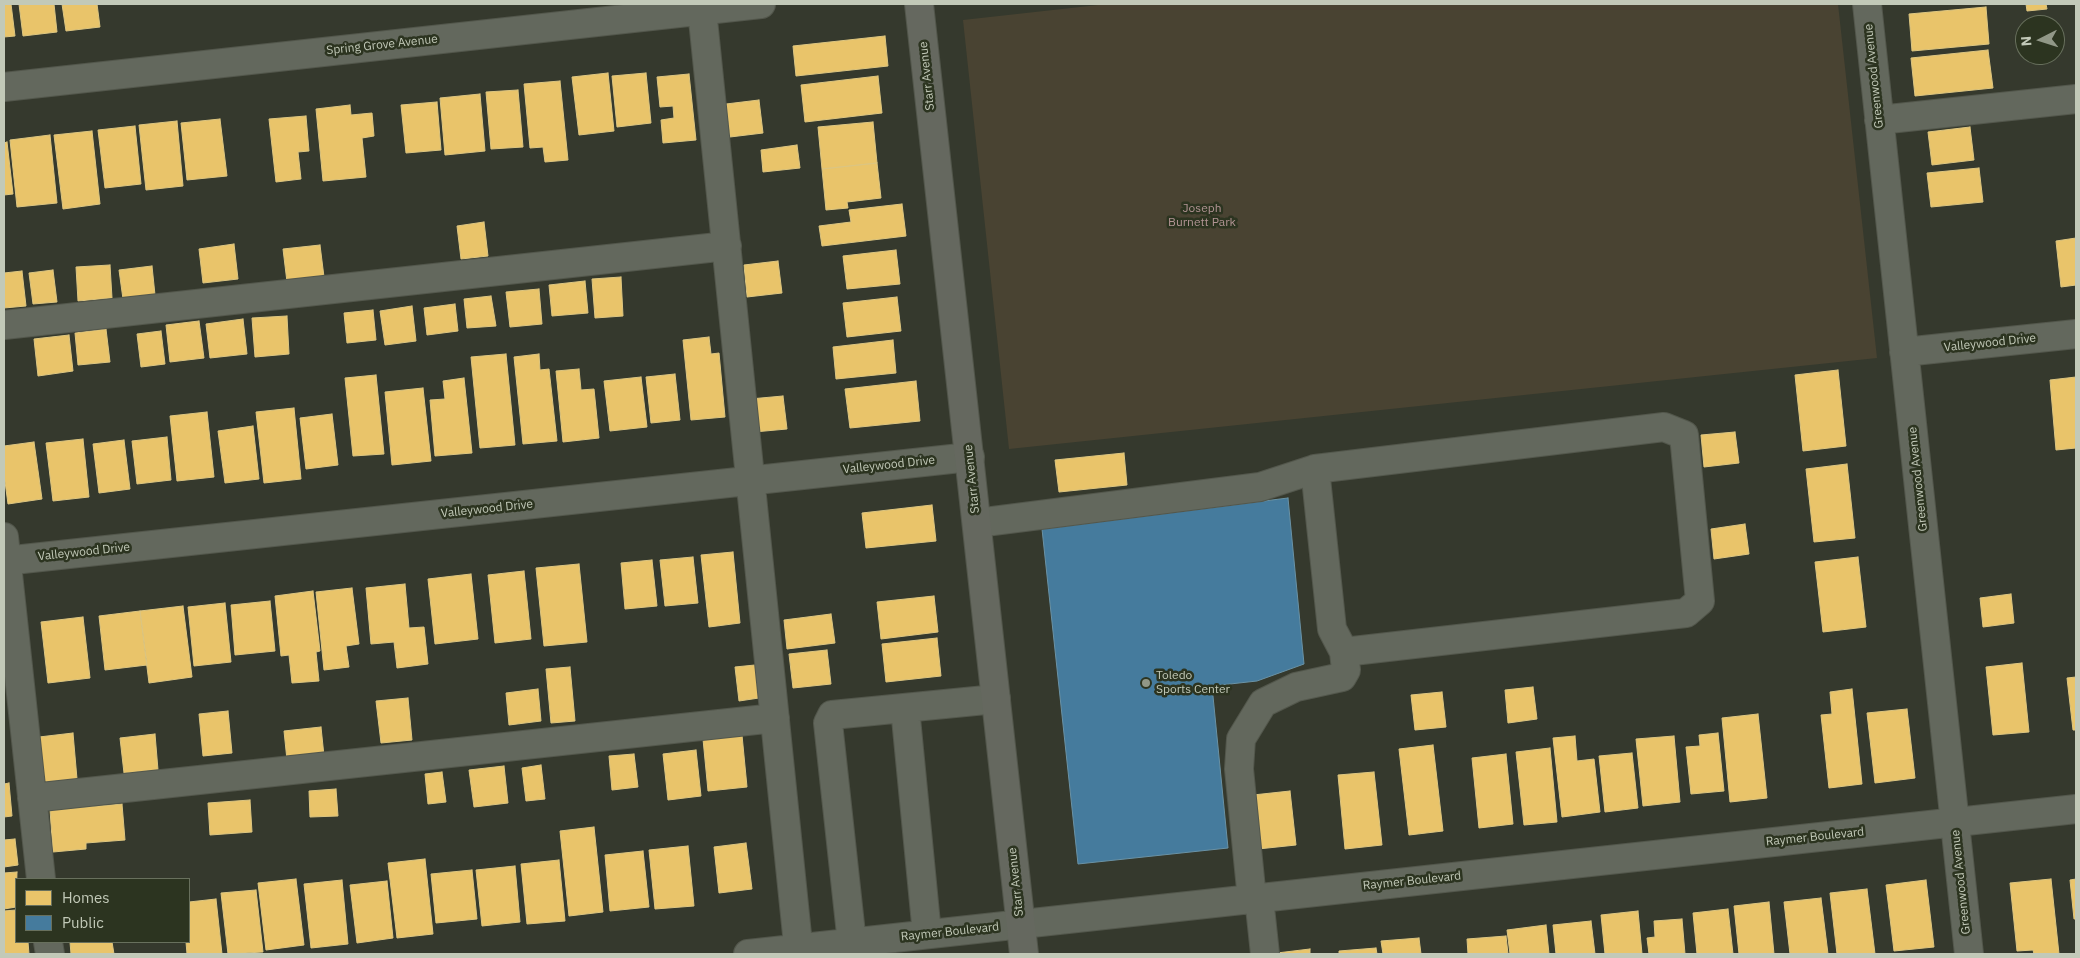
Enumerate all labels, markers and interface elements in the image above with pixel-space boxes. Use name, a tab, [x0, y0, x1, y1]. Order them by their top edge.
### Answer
north arrow	[2015, 15, 2065, 65]
street label: Greenwood Avenue	[1861, 23, 1887, 129]
street label: Spring Grove Avenue	[326, 32, 438, 58]
text: N	[2017, 35, 2035, 47]
street label: Starr Avenue	[916, 41, 938, 111]
park label: Joseph Burnett Park	[1168, 202, 1236, 230]
street label: Valleywood Drive	[1943, 331, 2037, 355]
street label: Greenwood Avenue	[1905, 426, 1931, 532]
street label: Starr Avenue	[961, 444, 983, 514]
street label: Valleywood Drive	[842, 453, 936, 477]
street label: Valleywood Drive	[440, 497, 534, 521]
street label: Valleywood Drive	[37, 540, 131, 564]
place label: Toledo Sports Center	[1156, 669, 1230, 697]
marker: Toledo Sports Center	[1140, 677, 1152, 689]
street label: Raymer Boulevard	[1765, 825, 1865, 849]
street label: Greenwood Avenue	[1948, 829, 1974, 935]
street label: Starr Avenue	[1005, 847, 1027, 917]
street label: Raymer Boulevard	[1362, 869, 1462, 893]
legend	[15, 878, 190, 943]
text: Homes	[62, 888, 110, 907]
text: Public	[62, 913, 104, 932]
street label: Raymer Boulevard	[900, 920, 1000, 944]

